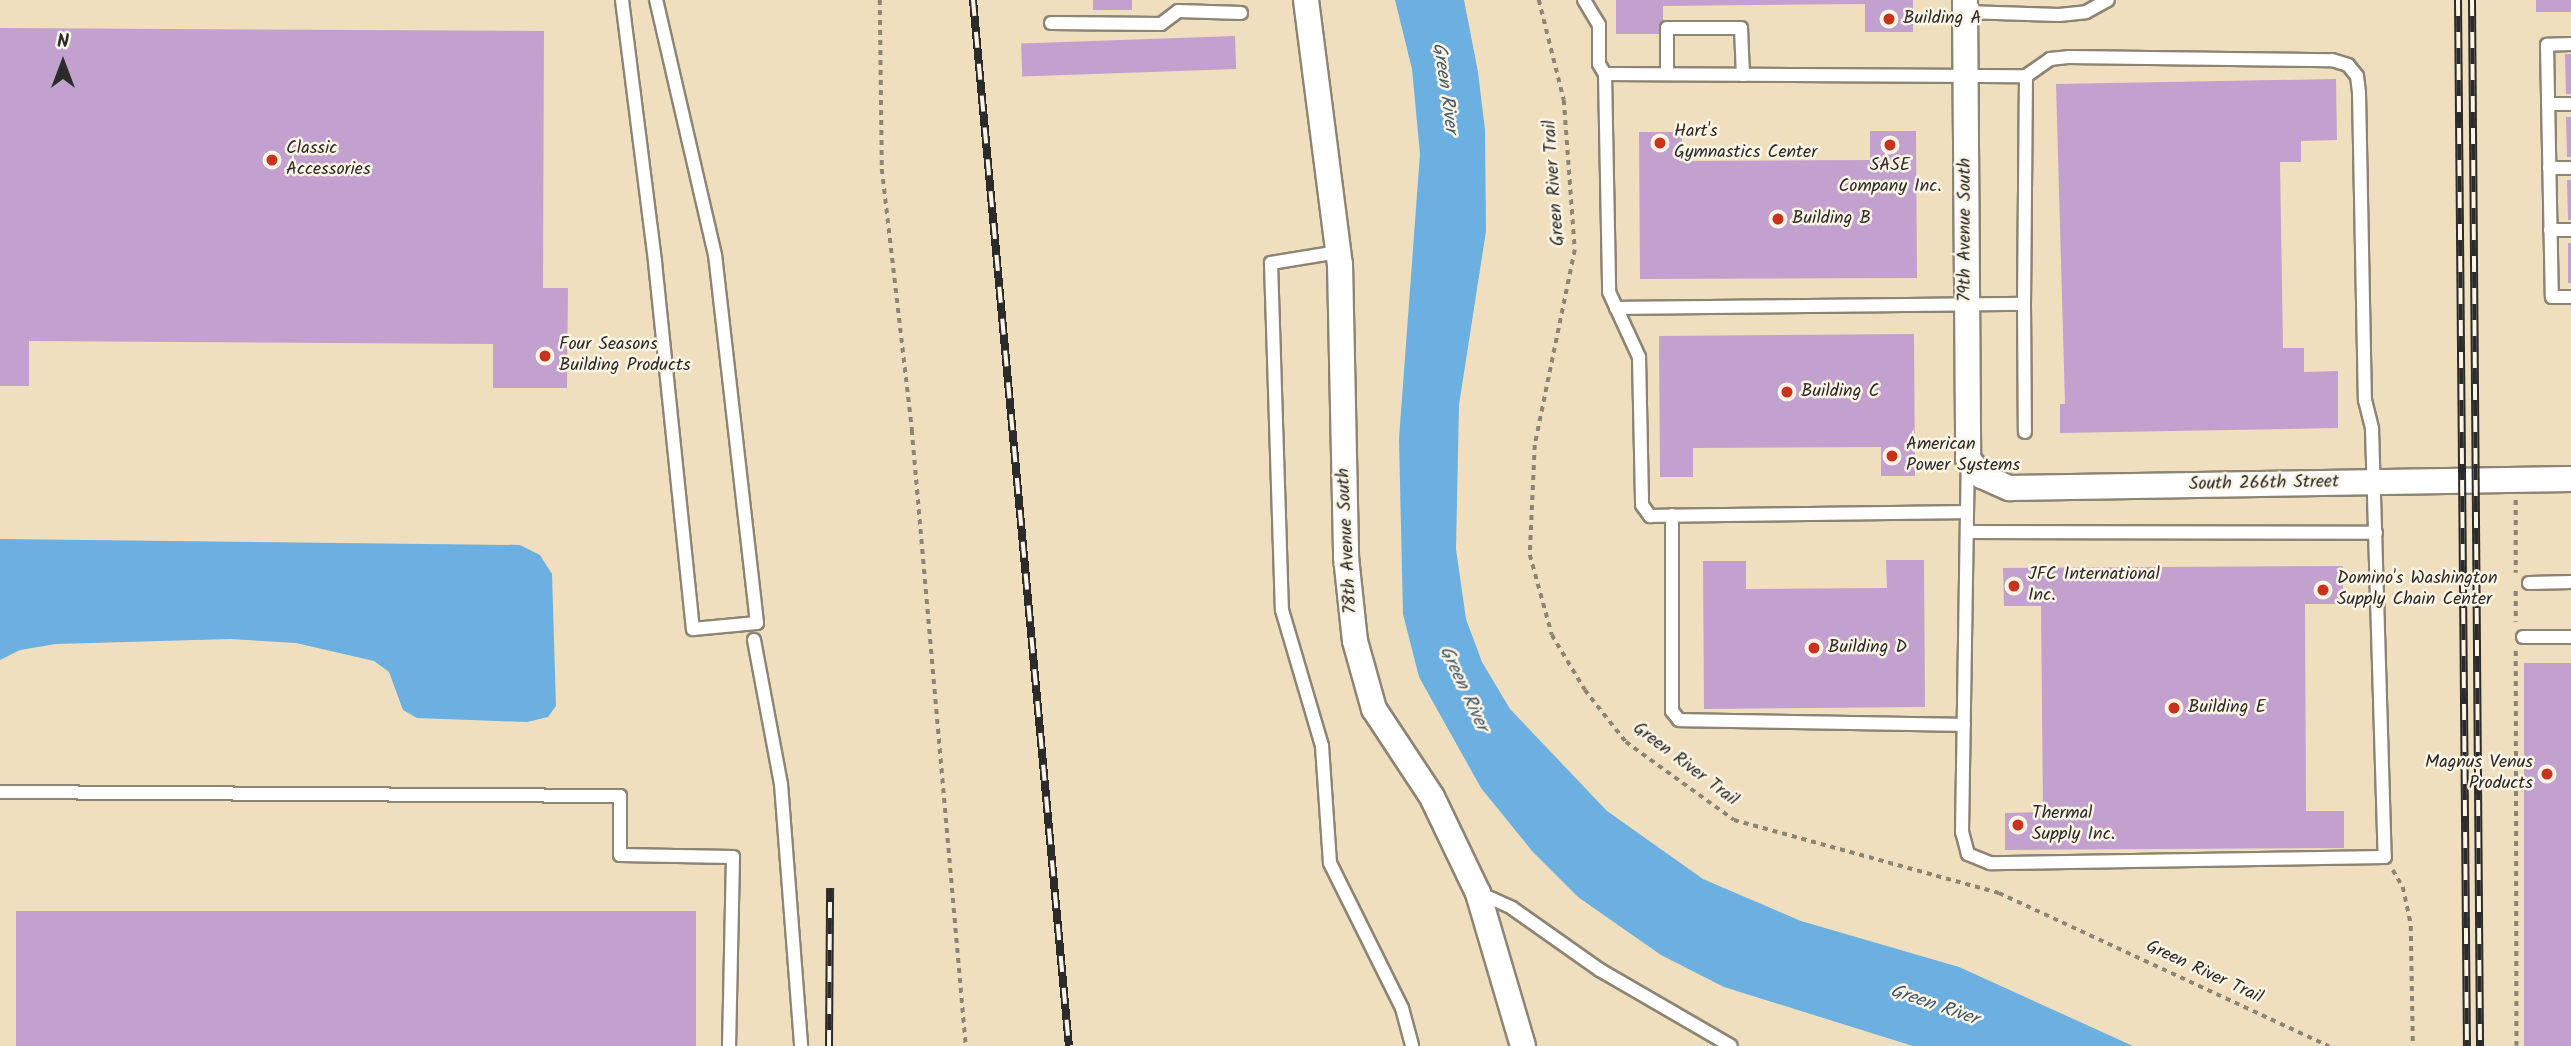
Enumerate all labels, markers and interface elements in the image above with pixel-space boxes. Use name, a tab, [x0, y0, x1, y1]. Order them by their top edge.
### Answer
place label: Building A	[1903, 8, 1981, 30]
marker: Building A	[1881, 11, 1897, 27]
text: N	[57, 27, 69, 57]
north arrow	[28, 28, 98, 98]
water label: Green River	[1426, 41, 1462, 135]
street label: Green River Trail	[1540, 119, 1570, 247]
place label: Hart's Gymnastics Center	[1674, 122, 1817, 164]
marker: Hart's Gymnastics Center	[1652, 135, 1668, 151]
marker: SASE Company Inc.	[1882, 137, 1898, 153]
place label: Classic Accessories	[286, 139, 371, 182]
marker: Classic Accessories	[264, 152, 280, 168]
place label: SASE Company Inc.	[1838, 156, 1942, 198]
street label: 79th Avenue South	[1955, 158, 1977, 302]
place label: Building B	[1792, 208, 1871, 230]
marker: Building B	[1770, 211, 1786, 227]
place label: Four Seasons Building Products	[559, 335, 691, 378]
marker: Four Seasons Building Products	[537, 348, 553, 364]
place label: Building C	[1801, 381, 1879, 403]
marker: Building C	[1779, 384, 1795, 400]
place label: American Power Systems	[1906, 435, 2020, 478]
marker: American Power Systems	[1884, 448, 1900, 464]
street label: 78th Avenue South	[1333, 467, 1363, 615]
street label: South 266th Street	[2189, 472, 2339, 496]
place label: JFC International Inc.	[2028, 565, 2160, 608]
place label: Domino's Washington Supply Chain Center	[2337, 569, 2498, 612]
marker: JFC International Inc.	[2006, 578, 2022, 594]
marker: Domino's Washington Supply Chain Center	[2315, 582, 2331, 598]
place label: Building D	[1828, 637, 1907, 659]
marker: Building D	[1806, 640, 1822, 656]
water label: Green River	[1433, 643, 1493, 735]
place label: Building E	[2188, 697, 2266, 719]
marker: Building E	[2166, 700, 2182, 716]
street label: Green River Trail	[1628, 718, 1742, 812]
place label: Magnus Venus Products	[2425, 753, 2533, 796]
marker: Magnus Venus Products	[2539, 766, 2555, 782]
place label: Thermal Supply Inc.	[2032, 804, 2115, 846]
marker: Thermal Supply Inc.	[2010, 817, 2026, 833]
street label: Green River Trail	[2142, 937, 2266, 1009]
water label: Green River	[1887, 980, 1981, 1032]

